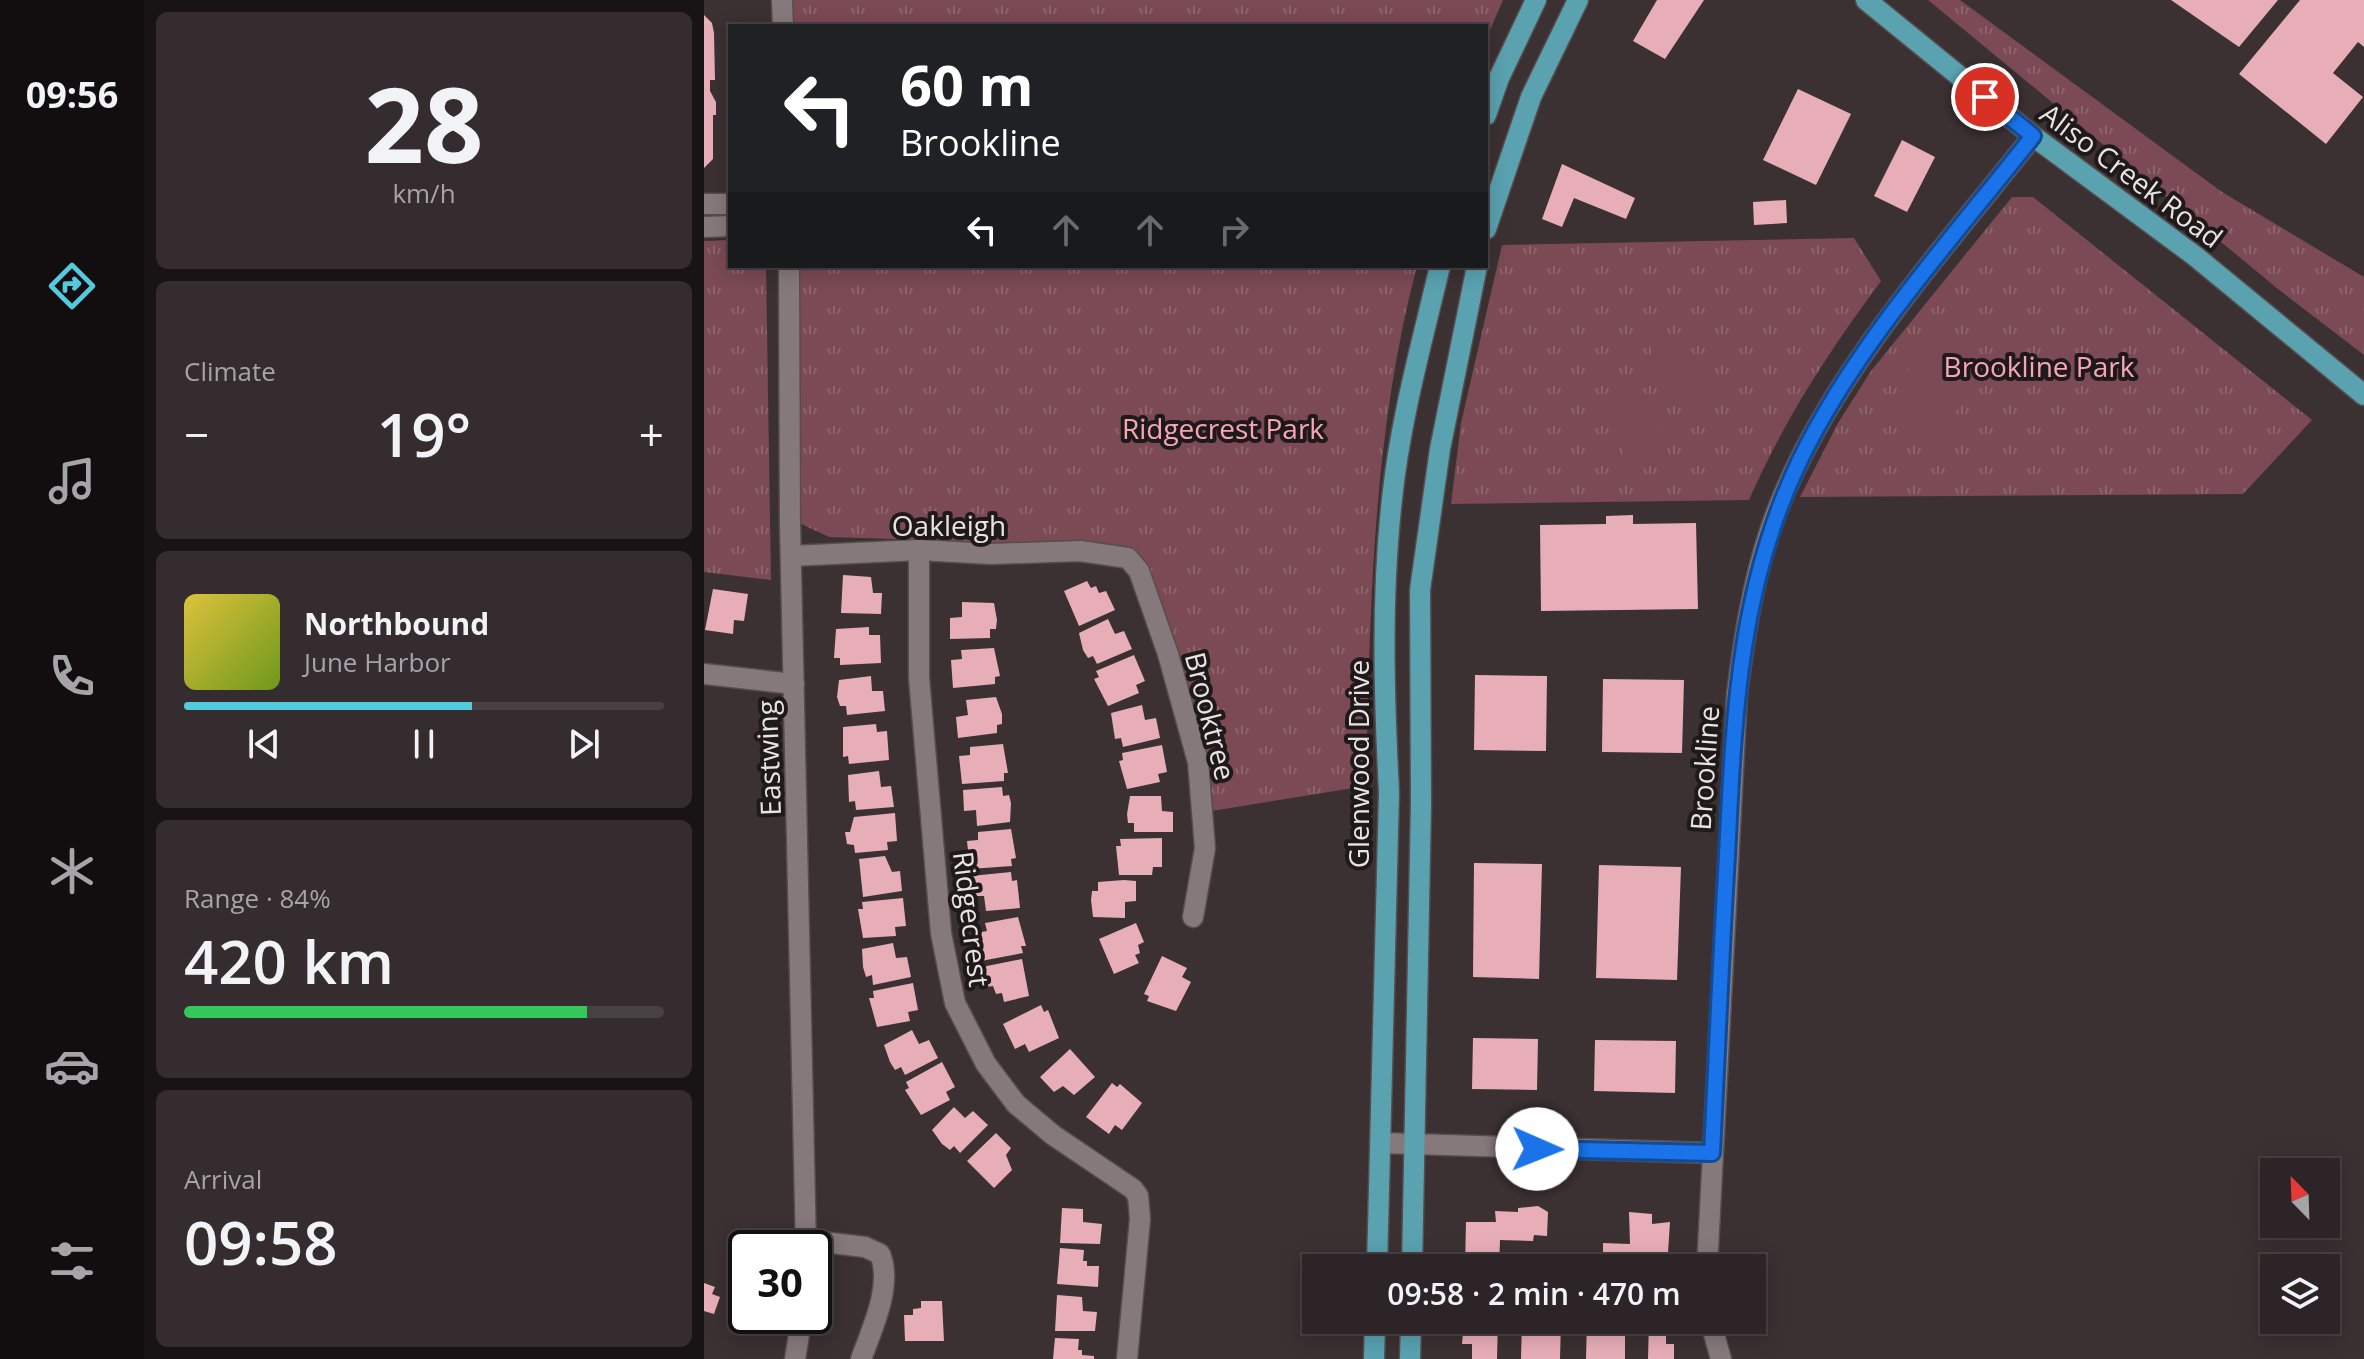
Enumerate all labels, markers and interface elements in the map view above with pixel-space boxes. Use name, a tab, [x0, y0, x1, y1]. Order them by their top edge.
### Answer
text: 60 m	[900, 46, 1034, 122]
text: 28	[365, 52, 483, 193]
icon: left	[768, 56, 872, 160]
pin	[1951, 63, 2019, 131]
text: 09:56	[26, 70, 118, 119]
icon: arrive	[1963, 75, 2007, 119]
street label: Aliso Creek Road	[2033, 94, 2231, 256]
text: Brookline	[900, 118, 1061, 167]
text: km/h	[392, 175, 456, 211]
icon: left	[960, 208, 1004, 252]
icon: ahead	[1044, 208, 1088, 252]
icon: ahead	[1128, 208, 1172, 252]
icon: right	[1212, 208, 1256, 252]
icon: directions	[44, 258, 100, 314]
park label: Brookline Park	[1944, 347, 2135, 385]
text: Climate	[184, 353, 276, 389]
text: 19°	[377, 393, 471, 475]
text: −	[184, 404, 209, 464]
text: +	[639, 404, 664, 464]
park label: Ridgecrest Park	[1122, 409, 1324, 447]
icon: music	[44, 453, 100, 509]
street label: Oakleigh	[892, 506, 1006, 544]
text: Northbound	[304, 603, 489, 644]
text: June Harbor	[304, 644, 451, 680]
icon: phone	[44, 648, 100, 704]
street label: Brooktree	[1177, 648, 1245, 784]
street label: Glenwood Drive	[1339, 660, 1377, 868]
street label: Eastwing	[747, 700, 789, 816]
street label: Brookline	[1681, 704, 1727, 832]
icon: previous	[242, 722, 286, 766]
icon: pause	[402, 722, 446, 766]
icon: next	[562, 722, 606, 766]
icon: climate	[44, 843, 100, 899]
street label: Ridgecrest	[945, 849, 999, 989]
text: Range · 84%	[184, 880, 331, 916]
text: 420 km	[184, 920, 394, 1002]
icon: car	[44, 1038, 100, 1094]
position arrow	[1495, 1107, 1579, 1191]
north arrow	[2260, 1158, 2340, 1238]
map controls	[2260, 1158, 2340, 1334]
text: Arrival	[184, 1161, 262, 1197]
text: 09:58	[184, 1201, 338, 1283]
speed limit sign: 30	[728, 1230, 832, 1334]
icon: filters	[44, 1233, 100, 1289]
button: layers	[2260, 1254, 2340, 1334]
text: 09:58 · 2 min · 470 m	[1387, 1273, 1681, 1314]

